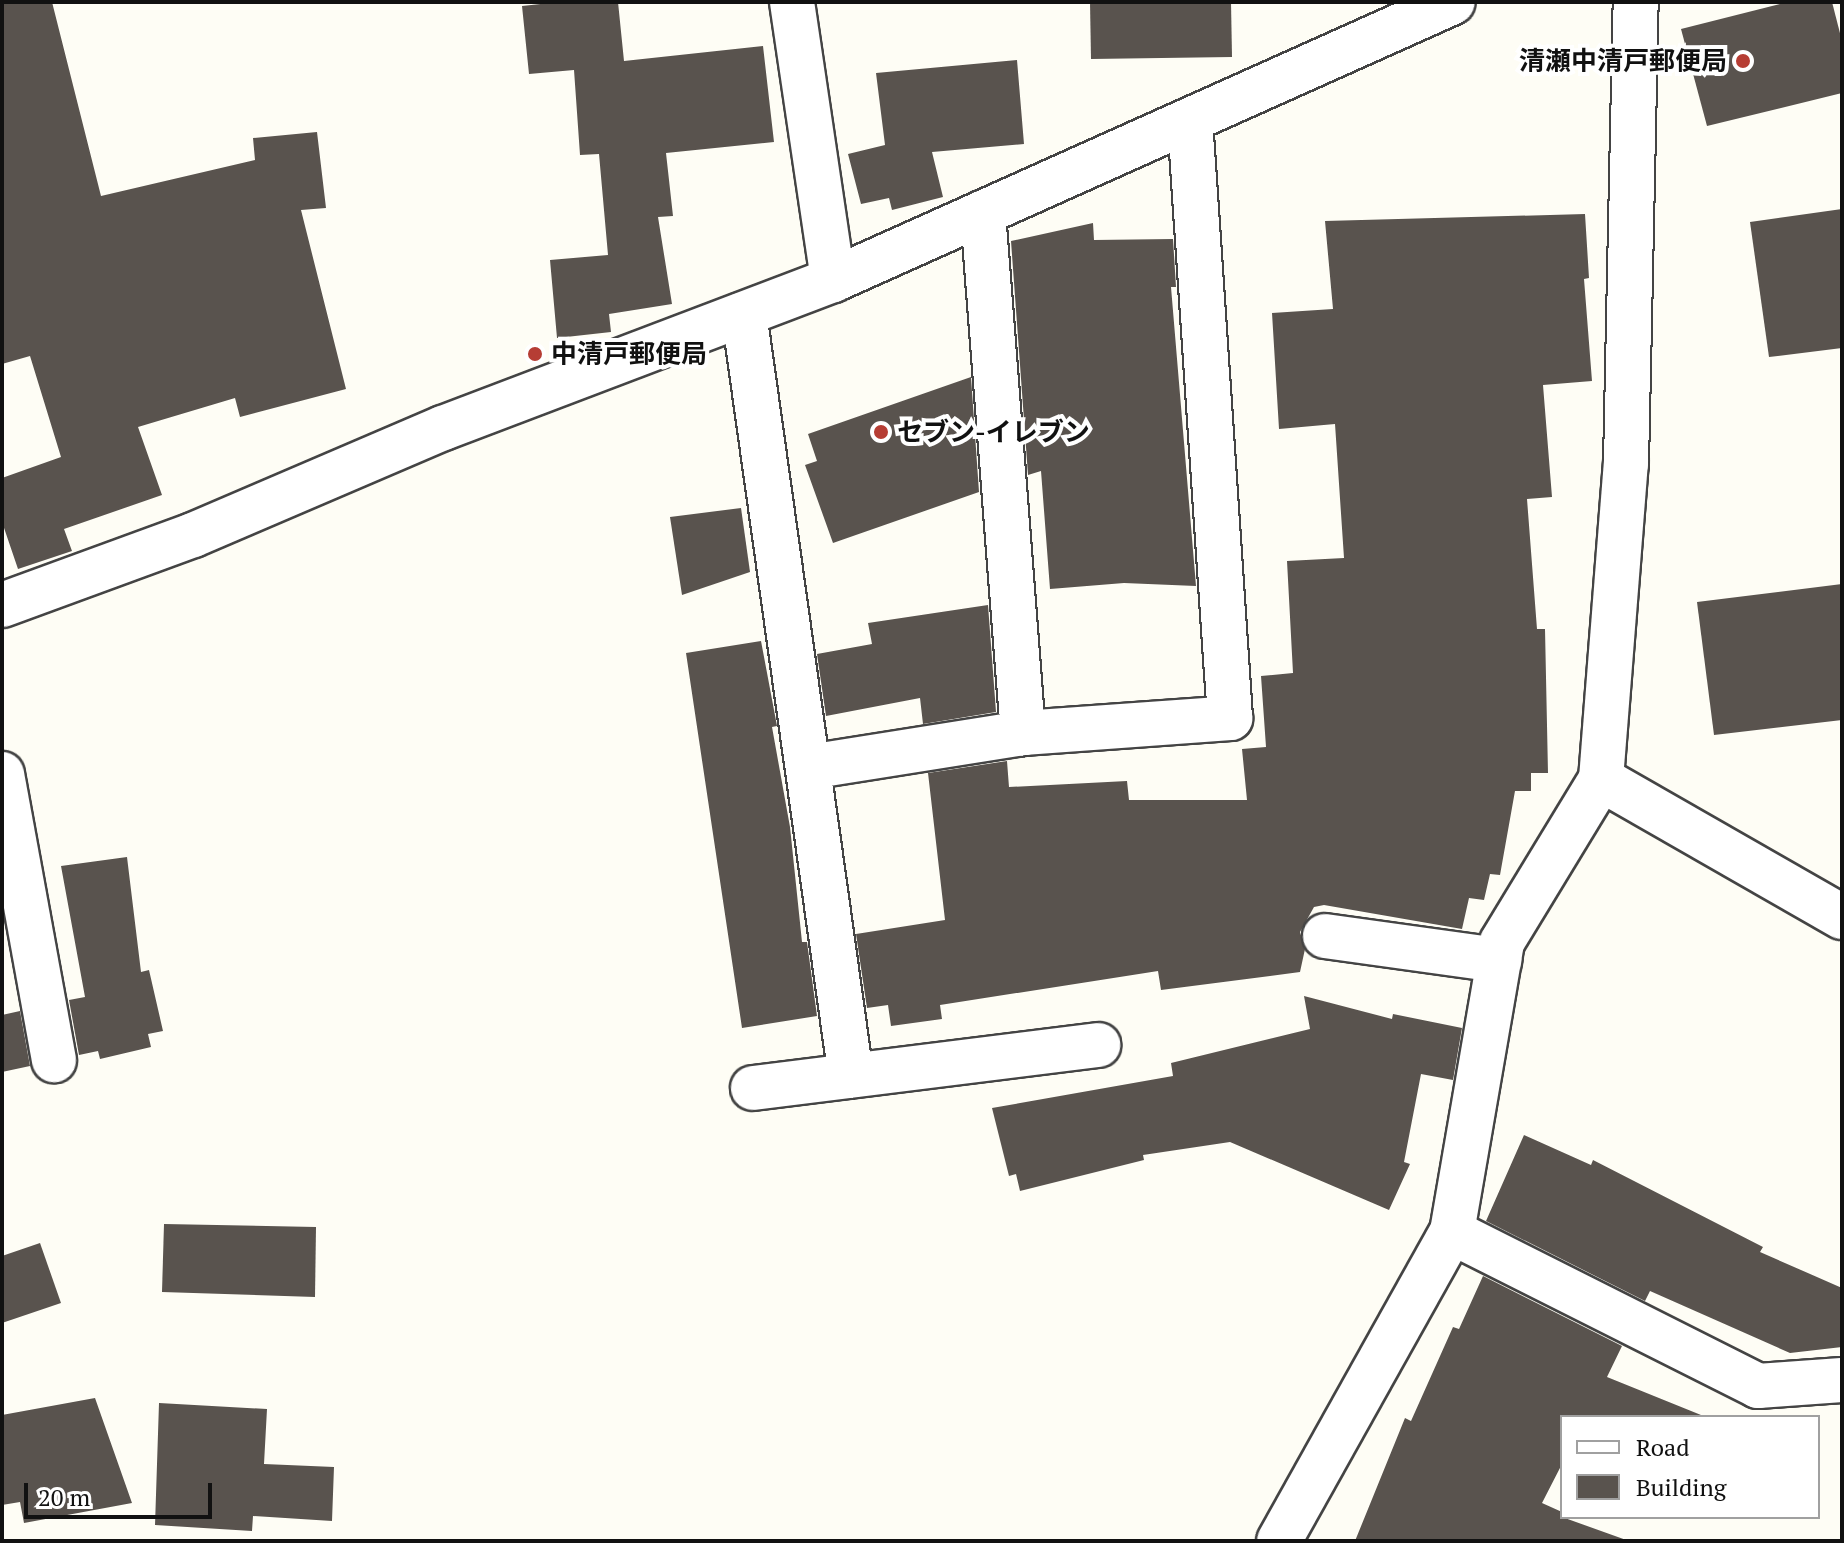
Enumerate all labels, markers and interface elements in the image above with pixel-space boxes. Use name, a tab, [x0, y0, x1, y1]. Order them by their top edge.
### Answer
place label: 清瀬中清戸郵便局	[1519, 45, 1727, 77]
marker: 清瀬中清戸郵便局	[1734, 52, 1752, 70]
place label: 中清戸郵便局	[551, 338, 707, 370]
marker: 中清戸郵便局	[526, 345, 544, 363]
place label: セブン-イレブン	[897, 416, 1090, 448]
marker: セブン-イレブン	[872, 423, 890, 441]
legend	[1560, 1415, 1820, 1519]
text: Road	[1636, 1431, 1690, 1463]
scale bar	[28, 1467, 216, 1517]
text: Building	[1636, 1471, 1726, 1503]
text: 20 m	[38, 1481, 90, 1513]

